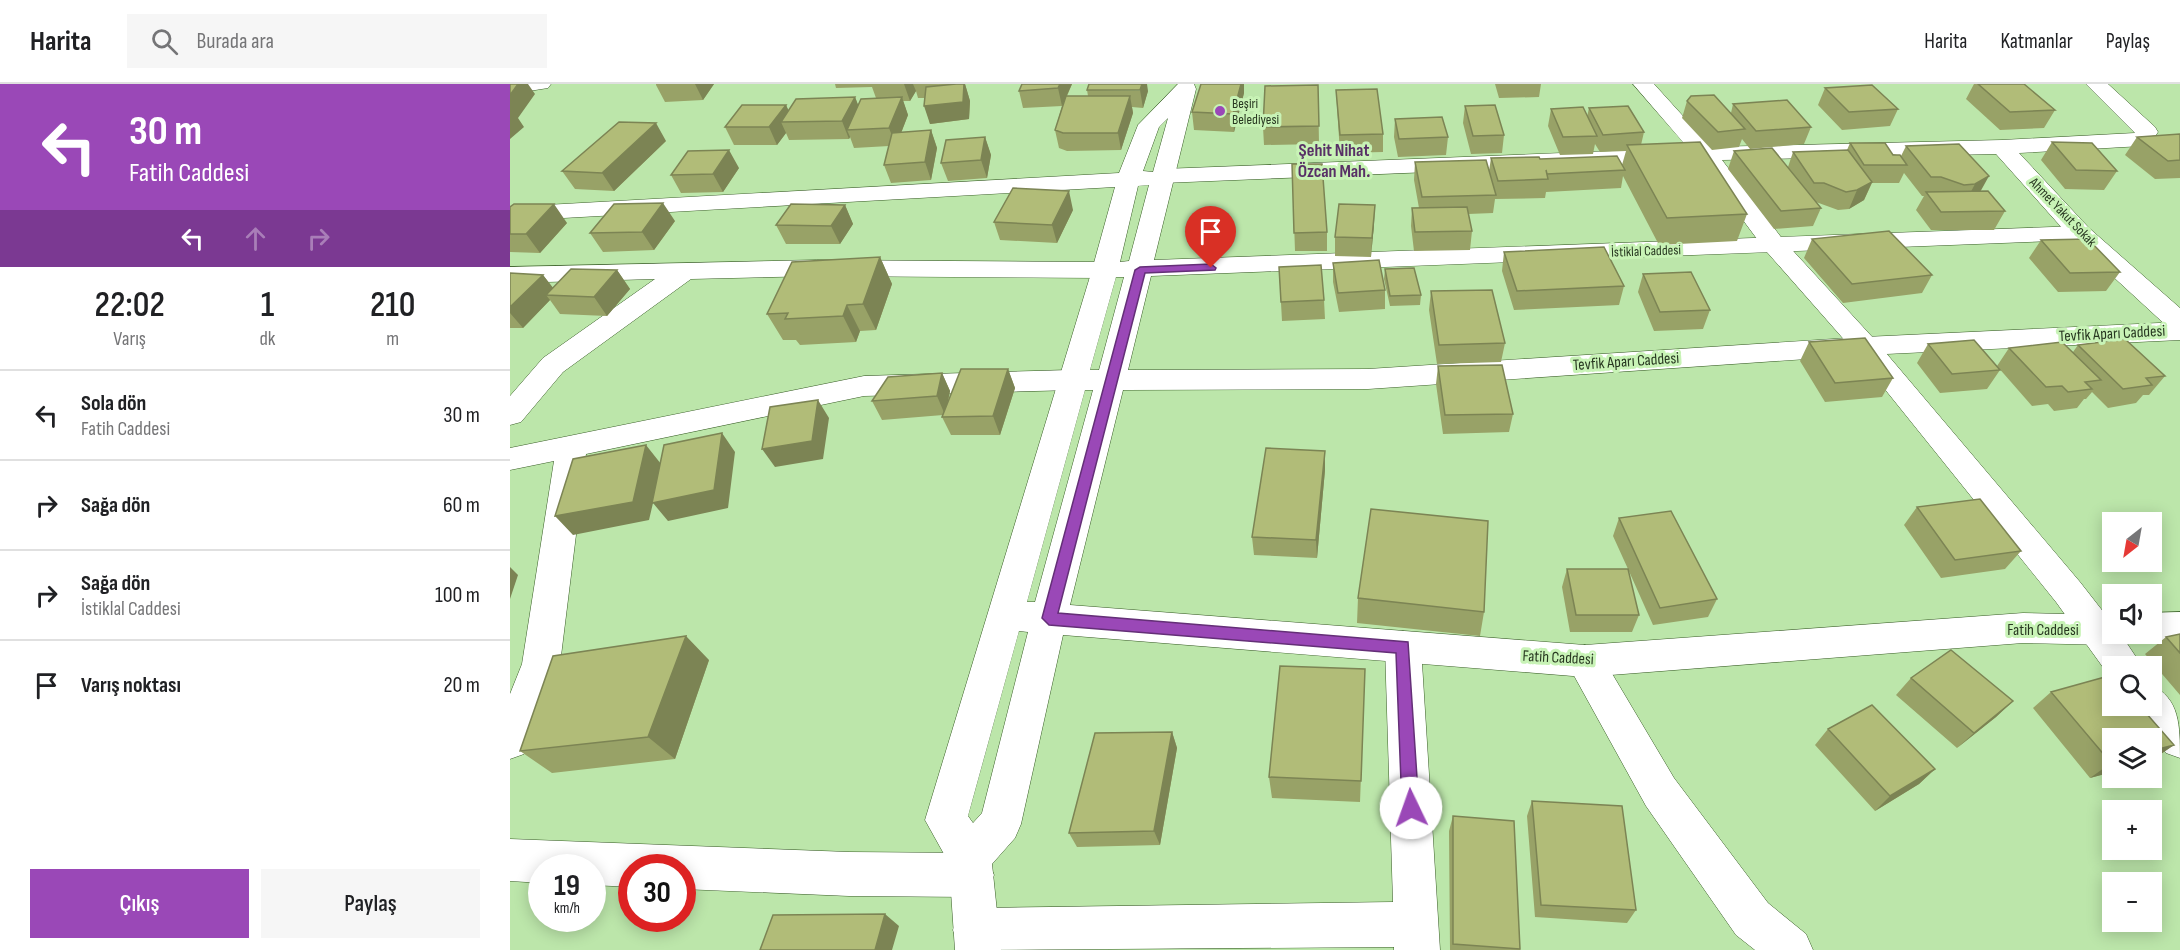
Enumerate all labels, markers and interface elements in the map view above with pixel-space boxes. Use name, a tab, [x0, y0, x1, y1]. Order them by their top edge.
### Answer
search box	[127, 14, 547, 68]
text: Harita	[30, 25, 91, 58]
icon: search	[148, 25, 181, 58]
text: Burada ara	[196, 28, 274, 55]
text: Harita	[1924, 29, 1967, 54]
text: Katmanlar	[2000, 29, 2073, 54]
text: Paylaş	[2106, 29, 2150, 54]
place label: Beşiri Belediyesi	[1232, 95, 1279, 128]
marker: Beşiri Belediyesi	[1213, 104, 1227, 118]
text: 30 m	[129, 106, 202, 157]
icon: left	[30, 108, 108, 186]
district label: Şehit Nihat Özcan Mah.	[1298, 140, 1370, 182]
text: Fatih Caddesi	[129, 157, 249, 189]
street label: Ahmet Yakut Sokak	[2025, 173, 2101, 251]
pin	[1185, 206, 1236, 268]
icon: arrive	[1194, 215, 1227, 248]
icon: left	[176, 222, 209, 255]
icon: ahead	[239, 222, 272, 255]
icon: right	[302, 222, 335, 255]
street label: İstiklal Caddesi	[1611, 241, 1681, 261]
text: 22:02	[95, 284, 165, 327]
text: 1	[261, 284, 274, 327]
text: 210	[370, 284, 415, 327]
street label: Tevfik Aparı Caddesi	[2058, 322, 2166, 346]
text: Varış	[113, 327, 146, 351]
text: dk	[259, 327, 275, 351]
text: m	[386, 327, 399, 351]
street label: Tevfik Aparı Caddesi	[1572, 349, 1680, 375]
text: Sola dön	[81, 390, 146, 417]
icon: left	[30, 399, 63, 432]
text: 30 m	[443, 402, 480, 429]
text: Fatih Caddesi	[81, 417, 170, 441]
icon: right	[30, 489, 63, 522]
text: Sağa dön	[81, 492, 150, 519]
text: 60 m	[443, 492, 480, 519]
north arrow	[2102, 512, 2162, 572]
map controls	[2102, 512, 2162, 932]
text: Sağa dön	[81, 570, 150, 597]
icon: right	[30, 579, 63, 612]
text: 100 m	[435, 582, 480, 609]
button: sound	[2102, 584, 2162, 644]
text: İstiklal Caddesi	[81, 597, 181, 621]
street label: Fatih Caddesi	[2007, 621, 2079, 640]
street label: Fatih Caddesi	[1522, 647, 1594, 669]
button: search	[2102, 656, 2162, 716]
icon: arrive	[30, 669, 63, 702]
text: Varış noktası	[81, 672, 181, 699]
text: 20 m	[444, 672, 480, 699]
button: layers	[2102, 728, 2162, 788]
position arrow	[1379, 776, 1443, 840]
button: +	[2102, 800, 2162, 860]
speed limit sign: 30	[618, 854, 696, 932]
text: 19	[554, 868, 580, 904]
button: Çıkış	[30, 869, 249, 938]
button: Paylaş	[261, 869, 480, 938]
button: −	[2102, 872, 2162, 932]
text: km/h	[554, 899, 580, 918]

